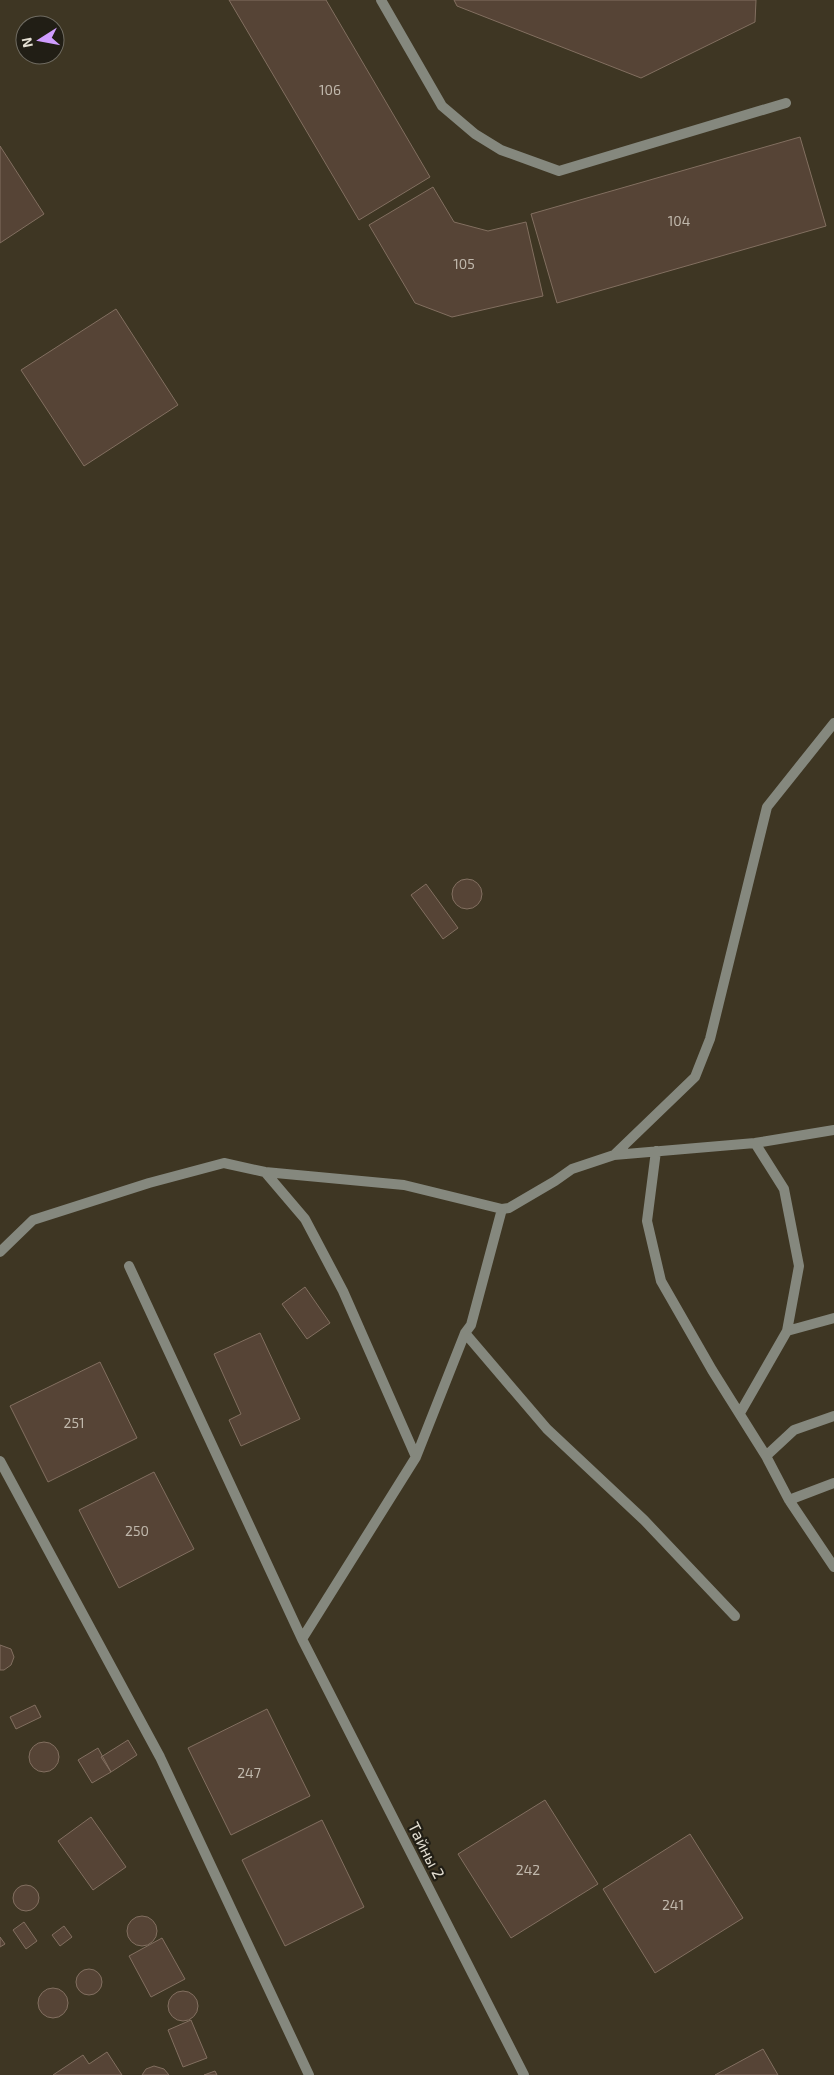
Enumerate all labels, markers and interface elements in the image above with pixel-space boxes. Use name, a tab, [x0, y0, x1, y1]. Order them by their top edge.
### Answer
north arrow	[15, 15, 65, 65]
text: N	[17, 36, 36, 49]
house number: 106	[319, 81, 341, 98]
house number: 104	[668, 212, 690, 229]
house number: 105	[453, 255, 475, 272]
house number: 251	[64, 1414, 84, 1431]
house number: 250	[125, 1522, 149, 1539]
house number: 247	[237, 1764, 261, 1781]
street label: Тайны 2	[405, 1819, 449, 1881]
house number: 242	[516, 1861, 540, 1878]
house number: 241	[662, 1896, 684, 1913]

